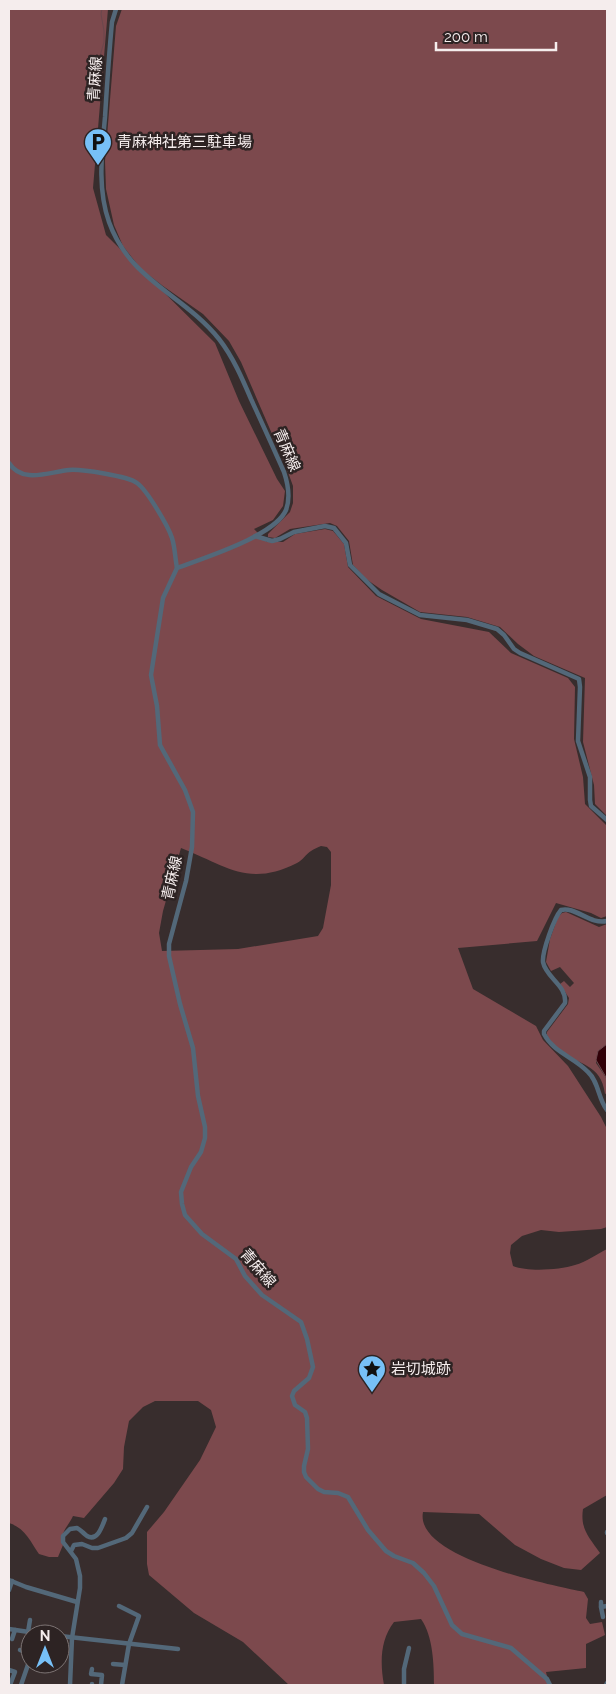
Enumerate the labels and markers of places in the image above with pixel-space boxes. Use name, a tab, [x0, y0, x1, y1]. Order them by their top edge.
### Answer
parking icon: 青麻神社第三駐車場	[83, 127, 113, 166]
place label: 青麻神社第三駐車場	[117, 133, 252, 151]
place icon: 岩切城跡	[357, 1354, 387, 1393]
place label: 岩切城跡	[391, 1360, 451, 1378]

